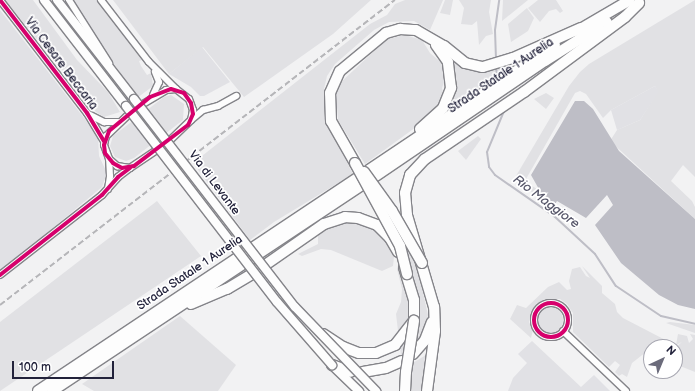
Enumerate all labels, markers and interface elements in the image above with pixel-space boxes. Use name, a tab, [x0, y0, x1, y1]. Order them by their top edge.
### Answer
street label: Via Cesare Beccaria	[22, 15, 100, 113]
street label: Strada Statale 1 Aurelia	[445, 35, 557, 117]
street label: Via di Levante	[185, 148, 243, 218]
water label: Rio Maggiore	[510, 172, 582, 232]
street label: Strada Statale 1 Aurelia	[134, 232, 246, 314]
north arrow	[643, 339, 683, 379]
text: N	[663, 343, 678, 358]
scale bar	[14, 353, 116, 379]
text: 100 m	[19, 360, 51, 375]

